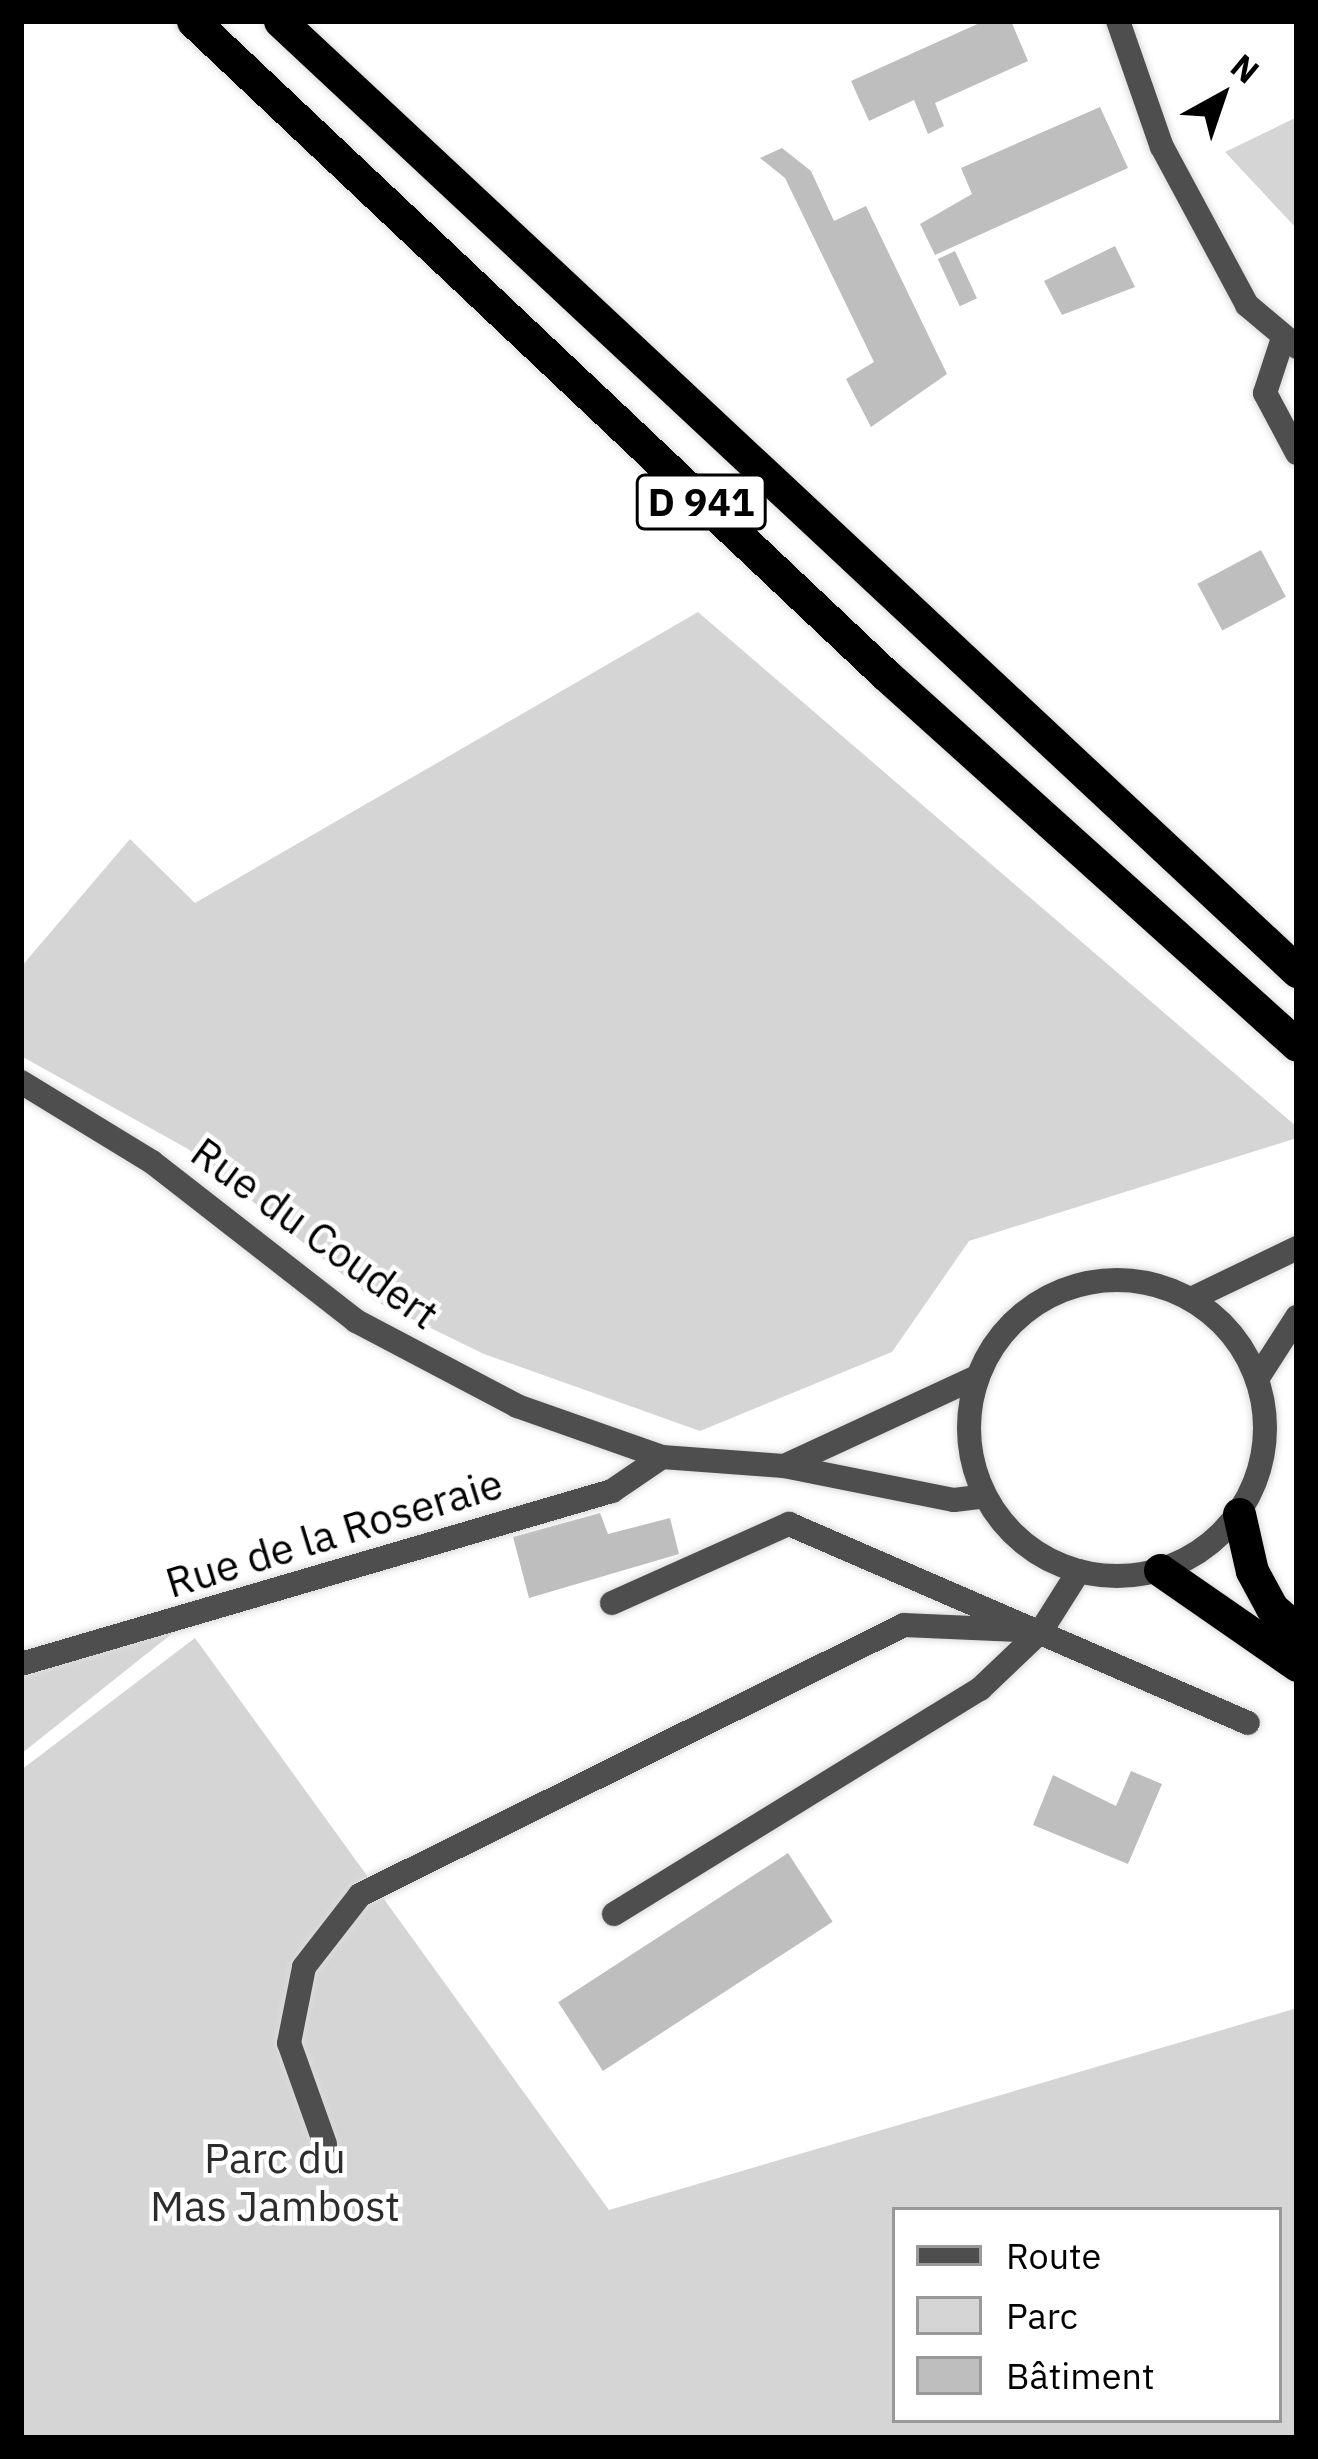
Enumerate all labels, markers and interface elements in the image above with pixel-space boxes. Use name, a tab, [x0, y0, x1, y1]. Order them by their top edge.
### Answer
north arrow	[1162, 36, 1282, 156]
text: N	[1222, 44, 1268, 92]
road number: D 941	[635, 469, 767, 535]
street label: Rue du Coudert	[182, 1126, 448, 1340]
street label: Rue de la Roseraie	[160, 1458, 508, 1608]
park label: Parc du Mas Jambost	[150, 2133, 400, 2232]
legend	[892, 2207, 1282, 2423]
text: Route	[1006, 2232, 1101, 2279]
text: Parc	[1006, 2292, 1078, 2339]
text: Bâtiment	[1006, 2352, 1155, 2399]

